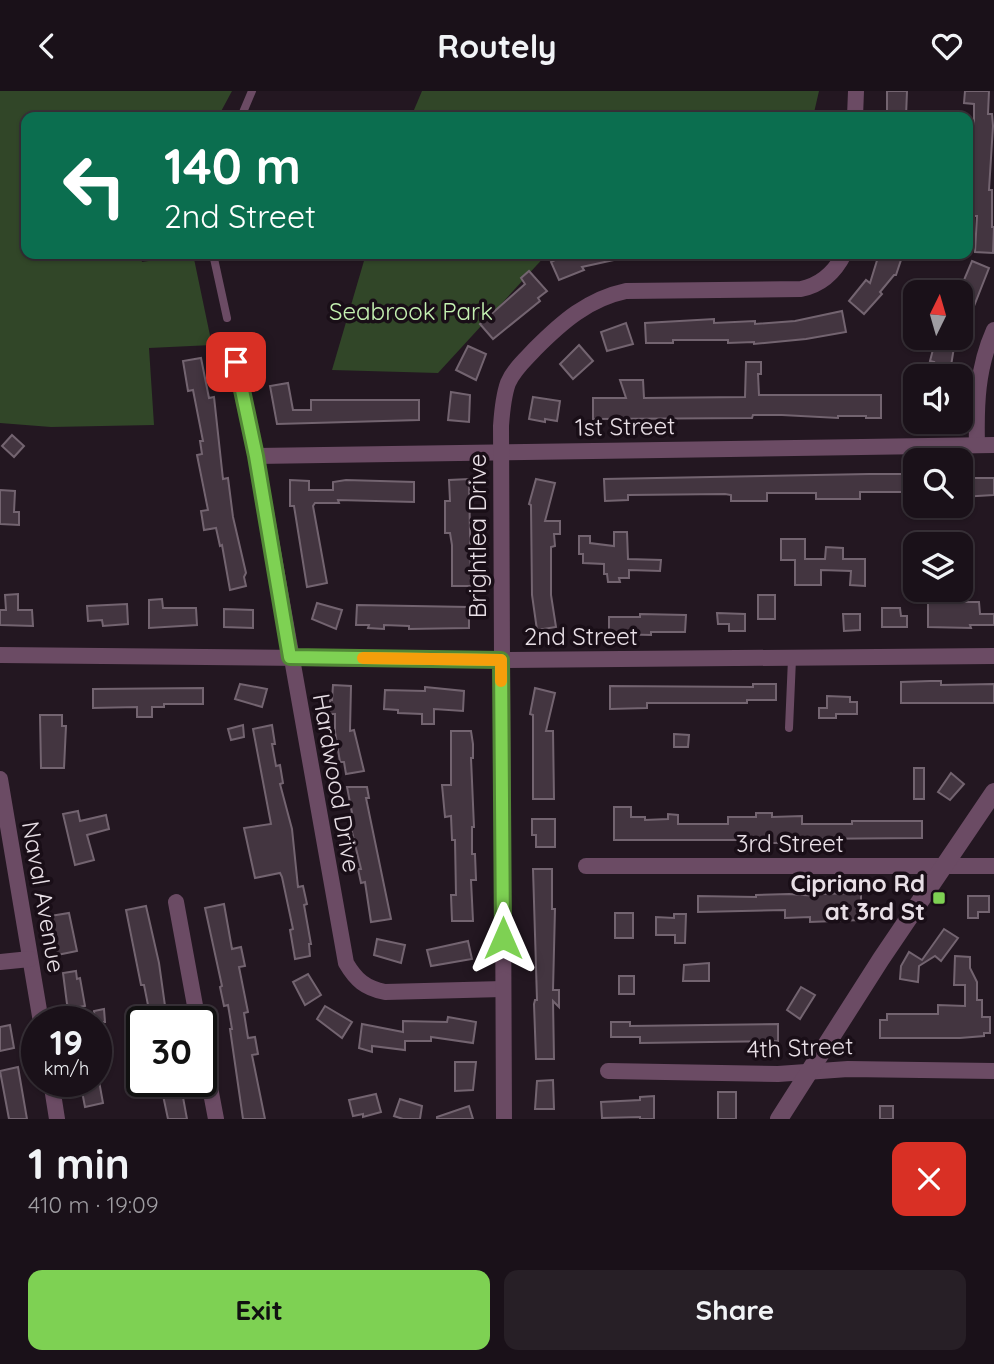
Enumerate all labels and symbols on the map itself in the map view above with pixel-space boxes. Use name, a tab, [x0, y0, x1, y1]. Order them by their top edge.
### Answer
north arrow	[903, 280, 973, 350]
park label: Seabrook Park	[329, 296, 493, 326]
pin	[206, 332, 266, 392]
street label: 1st Street	[575, 410, 675, 442]
street label: Brightlea Drive	[462, 454, 492, 618]
street label: 2nd Street	[524, 621, 638, 651]
street label: Hardwood Drive	[306, 691, 367, 875]
street label: Naval Avenue	[16, 819, 72, 975]
street label: 3rd Street	[736, 828, 844, 858]
place label: Cipriano Rd at 3rd St	[791, 868, 925, 926]
marker: Cipriano Rd at 3rd St	[931, 890, 947, 906]
position arrow	[466, 901, 540, 975]
speed limit sign: 30	[126, 1006, 217, 1097]
street label: 4th Street	[746, 1030, 854, 1064]

